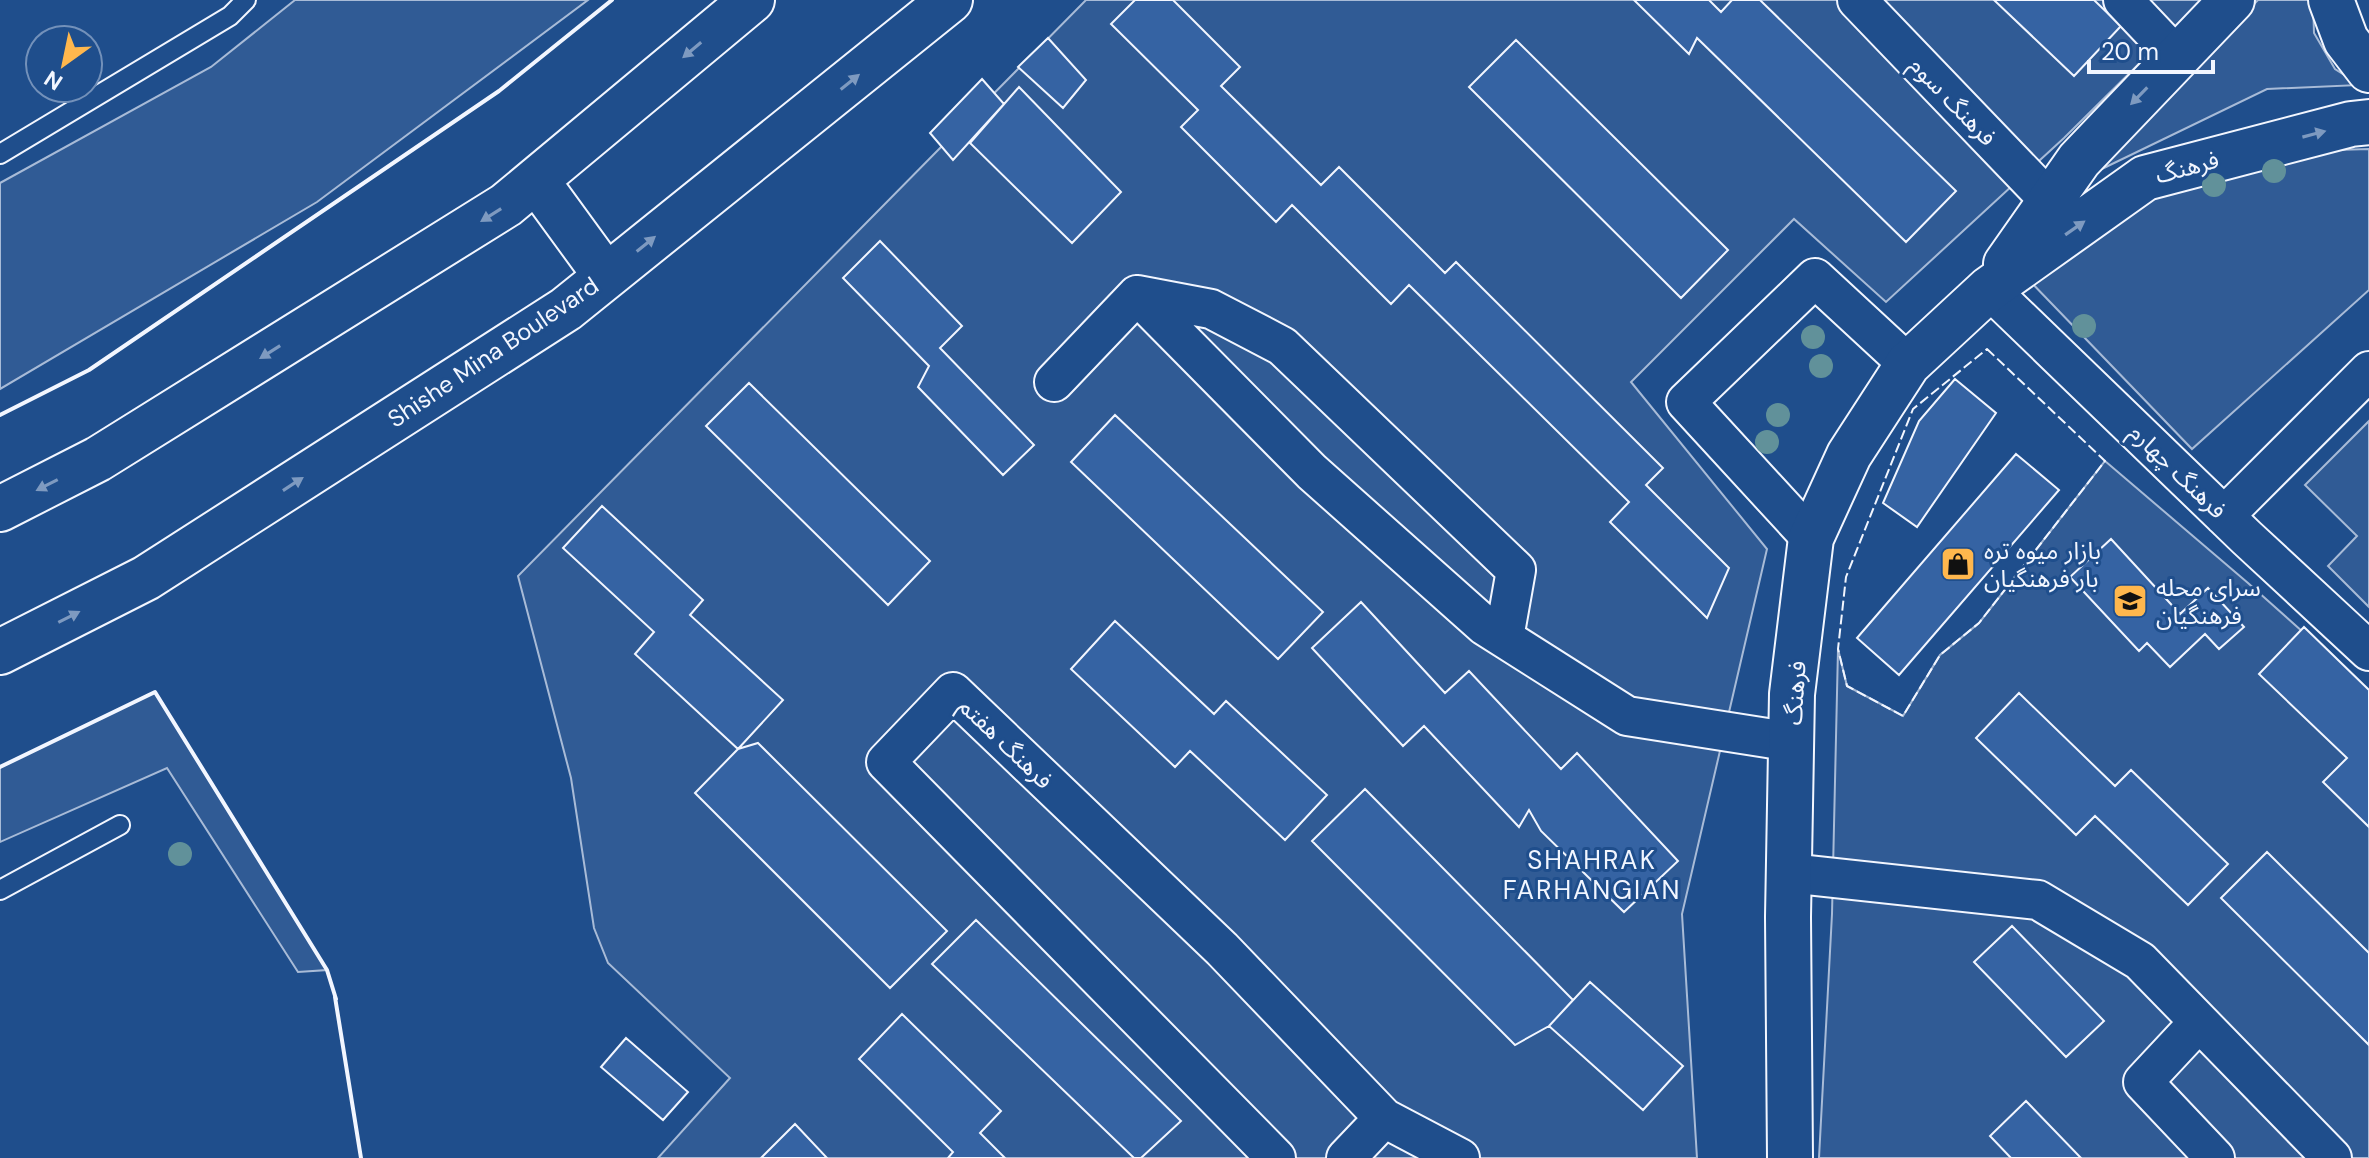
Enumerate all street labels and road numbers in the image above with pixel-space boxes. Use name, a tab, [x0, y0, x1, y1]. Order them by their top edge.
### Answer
street label: فرهنگ سوم	[1901, 50, 2003, 154]
street label: فرهنگ	[2152, 144, 2222, 190]
street label: Shishe Mina Boulevard	[382, 270, 604, 434]
street label: فرهنگ چهارم	[2121, 417, 2233, 527]
street label: فرهنگ	[1777, 660, 1813, 726]
street label: فرهنگ هفتم	[951, 690, 1060, 797]

